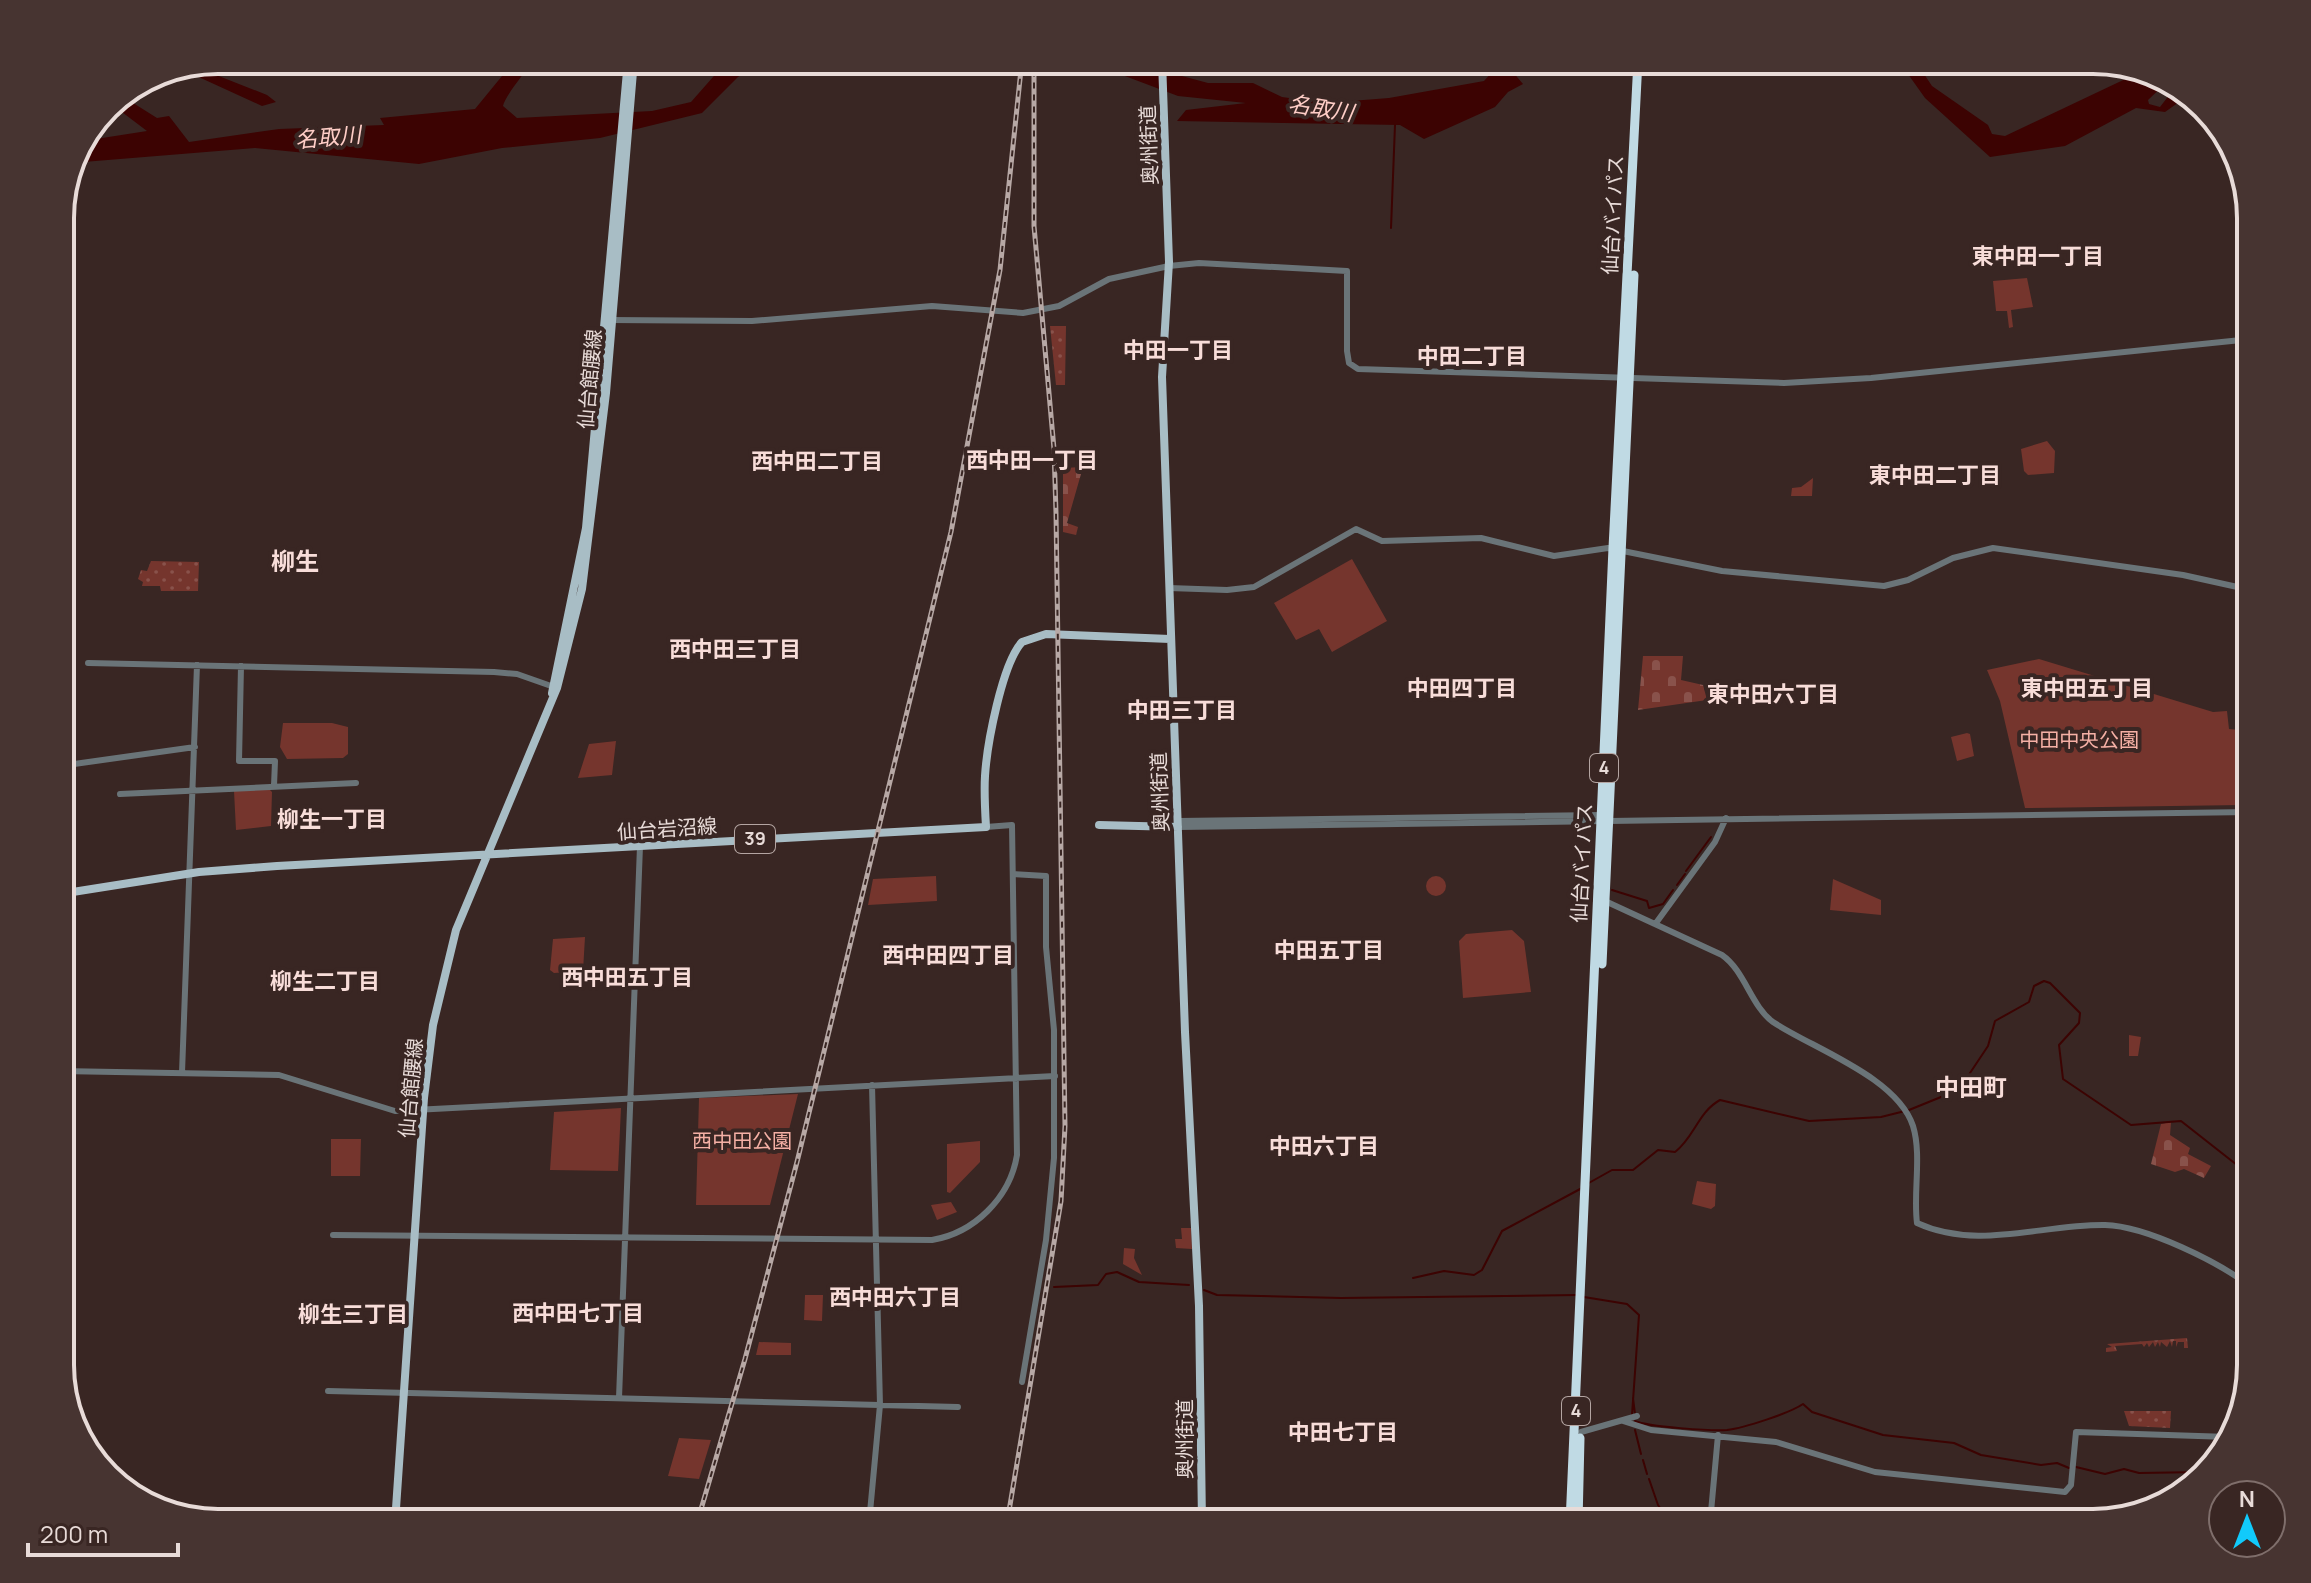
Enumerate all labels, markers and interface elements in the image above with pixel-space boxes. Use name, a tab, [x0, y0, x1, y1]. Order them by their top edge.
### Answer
water label: 名取川	[1286, 88, 1358, 128]
street label: 奥州街道	[1134, 105, 1163, 185]
water label: 名取川	[294, 119, 364, 155]
street label: 仙台バイパス	[1596, 155, 1629, 275]
district label: 東中田一丁目	[1972, 241, 2104, 271]
street label: 仙台館腰線	[572, 328, 607, 430]
district label: 中田一丁目	[1123, 335, 1233, 365]
district label: 中田二丁目	[1417, 341, 1527, 371]
district label: 西中田一丁目	[966, 445, 1098, 475]
district label: 西中田二丁目	[751, 446, 883, 476]
district label: 東中田二丁目	[1869, 460, 2001, 490]
district label: 柳生	[271, 544, 319, 577]
district label: 西中田三丁目	[669, 634, 801, 664]
district label: 中田四丁目	[1407, 673, 1517, 703]
district label: 東中田五丁目	[2021, 673, 2153, 703]
district label: 東中田六丁目	[1707, 679, 1839, 709]
district label: 中田三丁目	[1127, 695, 1237, 725]
park label: 中田中央公園	[2019, 726, 2139, 753]
street label: 奥州街道	[1145, 752, 1174, 832]
road number: 4	[1590, 754, 1618, 782]
street label: 仙台バイパス	[1565, 803, 1598, 923]
district label: 柳生一丁目	[277, 804, 387, 834]
street label: 仙台岩沼線	[616, 812, 718, 845]
road number: 39	[735, 825, 775, 853]
district label: 中田五丁目	[1274, 935, 1384, 965]
district label: 西中田四丁目	[882, 940, 1014, 970]
district label: 西中田五丁目	[561, 962, 693, 992]
district label: 柳生二丁目	[270, 966, 380, 996]
street label: 仙台館腰線	[393, 1037, 428, 1139]
district label: 中田町	[1935, 1070, 2007, 1103]
park label: 西中田公園	[692, 1127, 792, 1154]
district label: 中田六丁目	[1269, 1131, 1379, 1161]
district label: 西中田六丁目	[829, 1282, 961, 1312]
district label: 西中田七丁目	[512, 1298, 644, 1328]
district label: 柳生三丁目	[298, 1299, 408, 1329]
road number: 4	[1562, 1397, 1590, 1425]
street label: 奥州街道	[1171, 1399, 1198, 1479]
district label: 中田七丁目	[1288, 1417, 1398, 1447]
north arrow	[2207, 1479, 2287, 1559]
text: N	[2239, 1484, 2255, 1514]
scale bar	[28, 1507, 178, 1557]
text: 200 m	[40, 1517, 108, 1550]

